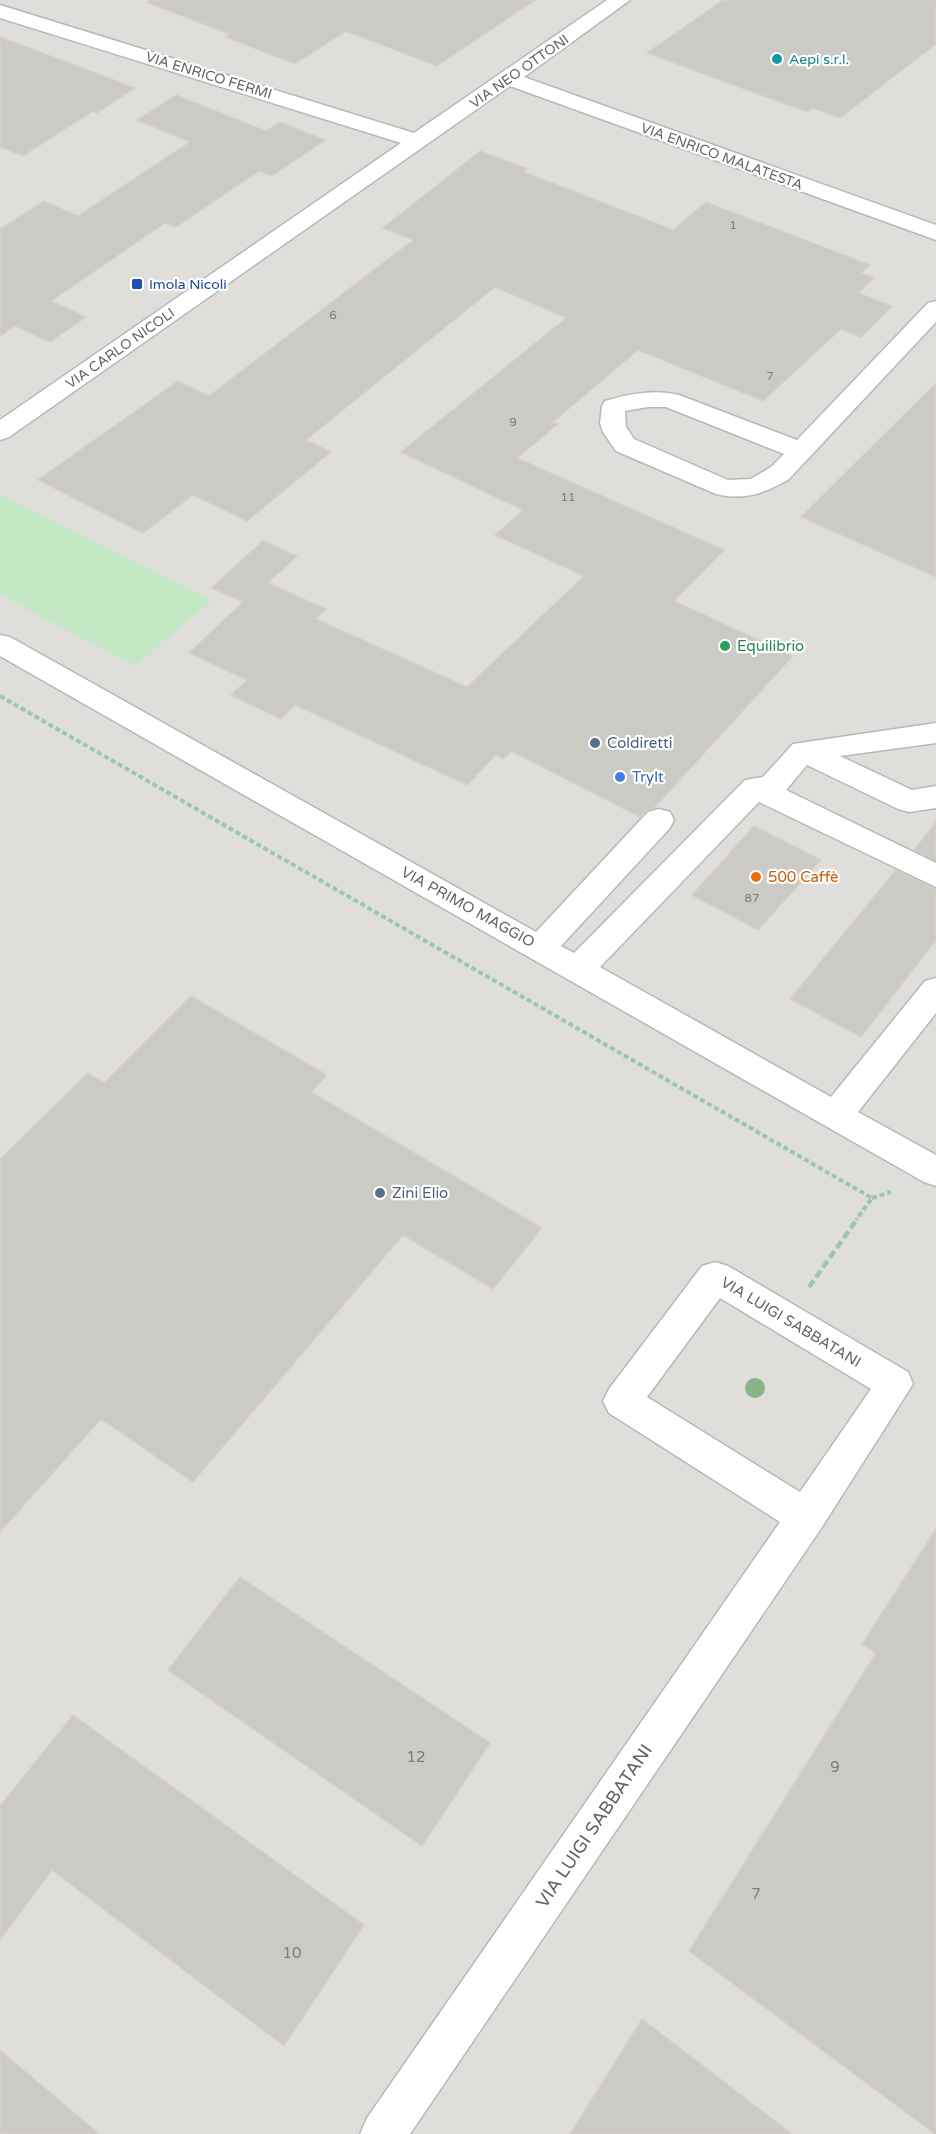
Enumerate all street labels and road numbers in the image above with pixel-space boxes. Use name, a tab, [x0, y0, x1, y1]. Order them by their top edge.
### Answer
street label: VIA NEO OTTONI	[466, 31, 572, 112]
street label: VIA ENRICO FERMI	[144, 48, 274, 103]
street label: VIA ENRICO MALATESTA	[638, 119, 805, 194]
street label: VIA CARLO NICOLI	[63, 304, 178, 392]
street label: VIA PRIMO MAGGIO	[398, 863, 538, 951]
street label: VIA LUIGI SABBATANI	[718, 1273, 864, 1371]
street label: VIA LUIGI SABBATANI	[531, 1740, 657, 1912]

